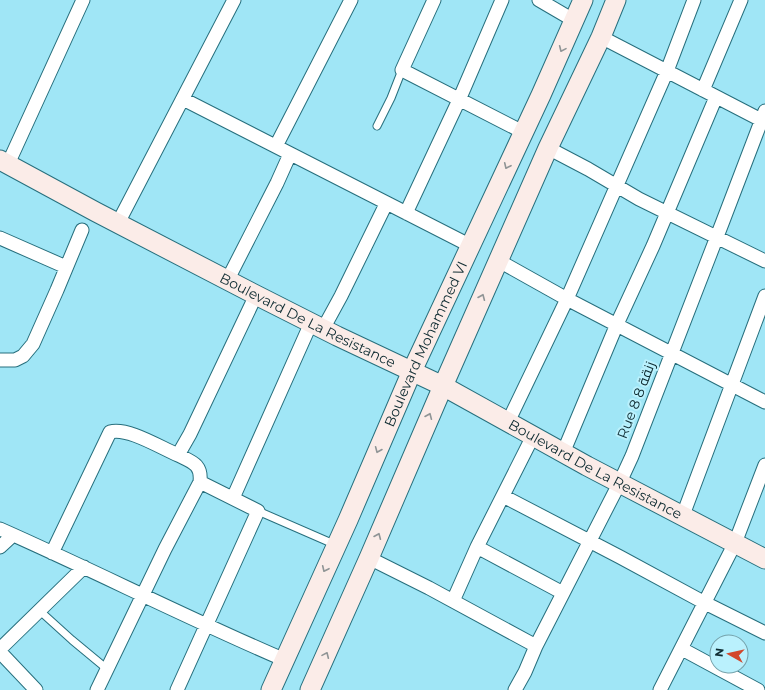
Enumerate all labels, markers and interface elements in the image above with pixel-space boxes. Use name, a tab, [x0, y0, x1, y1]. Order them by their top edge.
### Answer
one-way arrow	[559, 44, 567, 52]
one-way arrow	[504, 162, 512, 170]
street label: Boulevard Mohammed VI	[380, 258, 471, 430]
street label: Boulevard De La Resistance	[217, 269, 399, 371]
one-way arrow	[477, 294, 485, 302]
street label: Rue 8 8 زنقة	[613, 359, 659, 441]
one-way arrow	[425, 413, 433, 420]
street label: Boulevard De La Resistance	[505, 415, 685, 523]
one-way arrow	[375, 446, 383, 454]
one-way arrow	[374, 532, 382, 539]
one-way arrow	[322, 566, 330, 573]
north arrow	[709, 634, 749, 674]
text: N	[712, 647, 727, 658]
one-way arrow	[321, 651, 329, 659]

